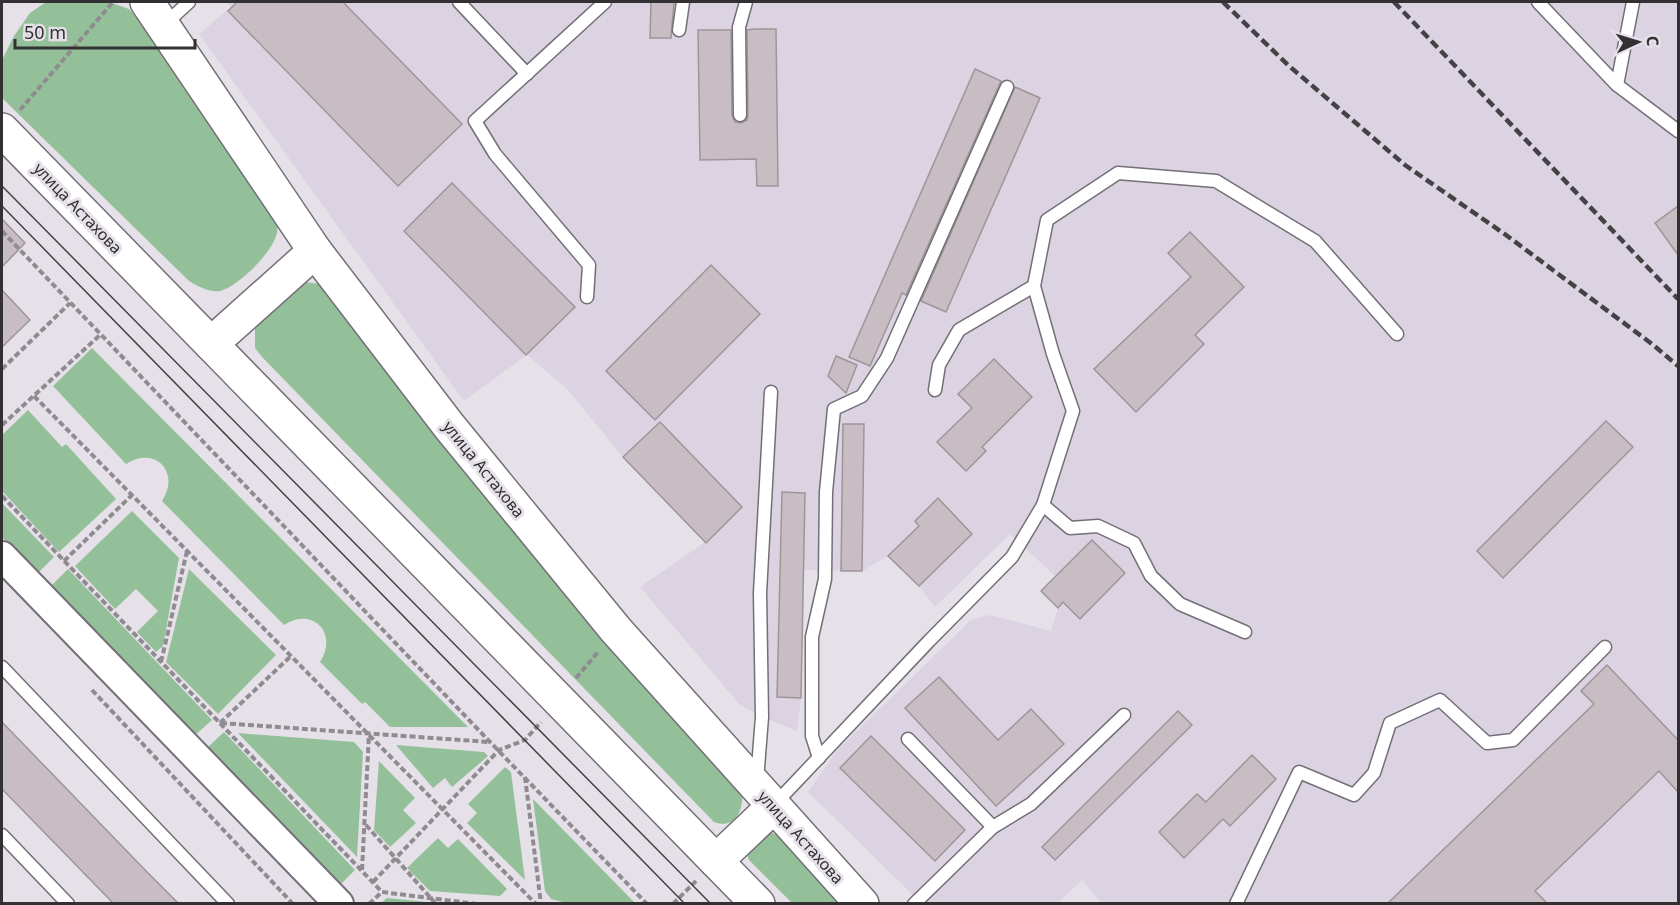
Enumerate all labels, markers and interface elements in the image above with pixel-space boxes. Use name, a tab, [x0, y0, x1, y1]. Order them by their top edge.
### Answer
scale bar	[15, 12, 195, 50]
north arrow	[1608, 12, 1668, 72]
text: 50 m	[24, 20, 66, 44]
text: С	[1642, 35, 1664, 47]
street label: улица Астахова	[29, 158, 127, 258]
street label: улица Астахова	[438, 416, 530, 522]
street label: улица Астахова	[753, 786, 849, 888]

